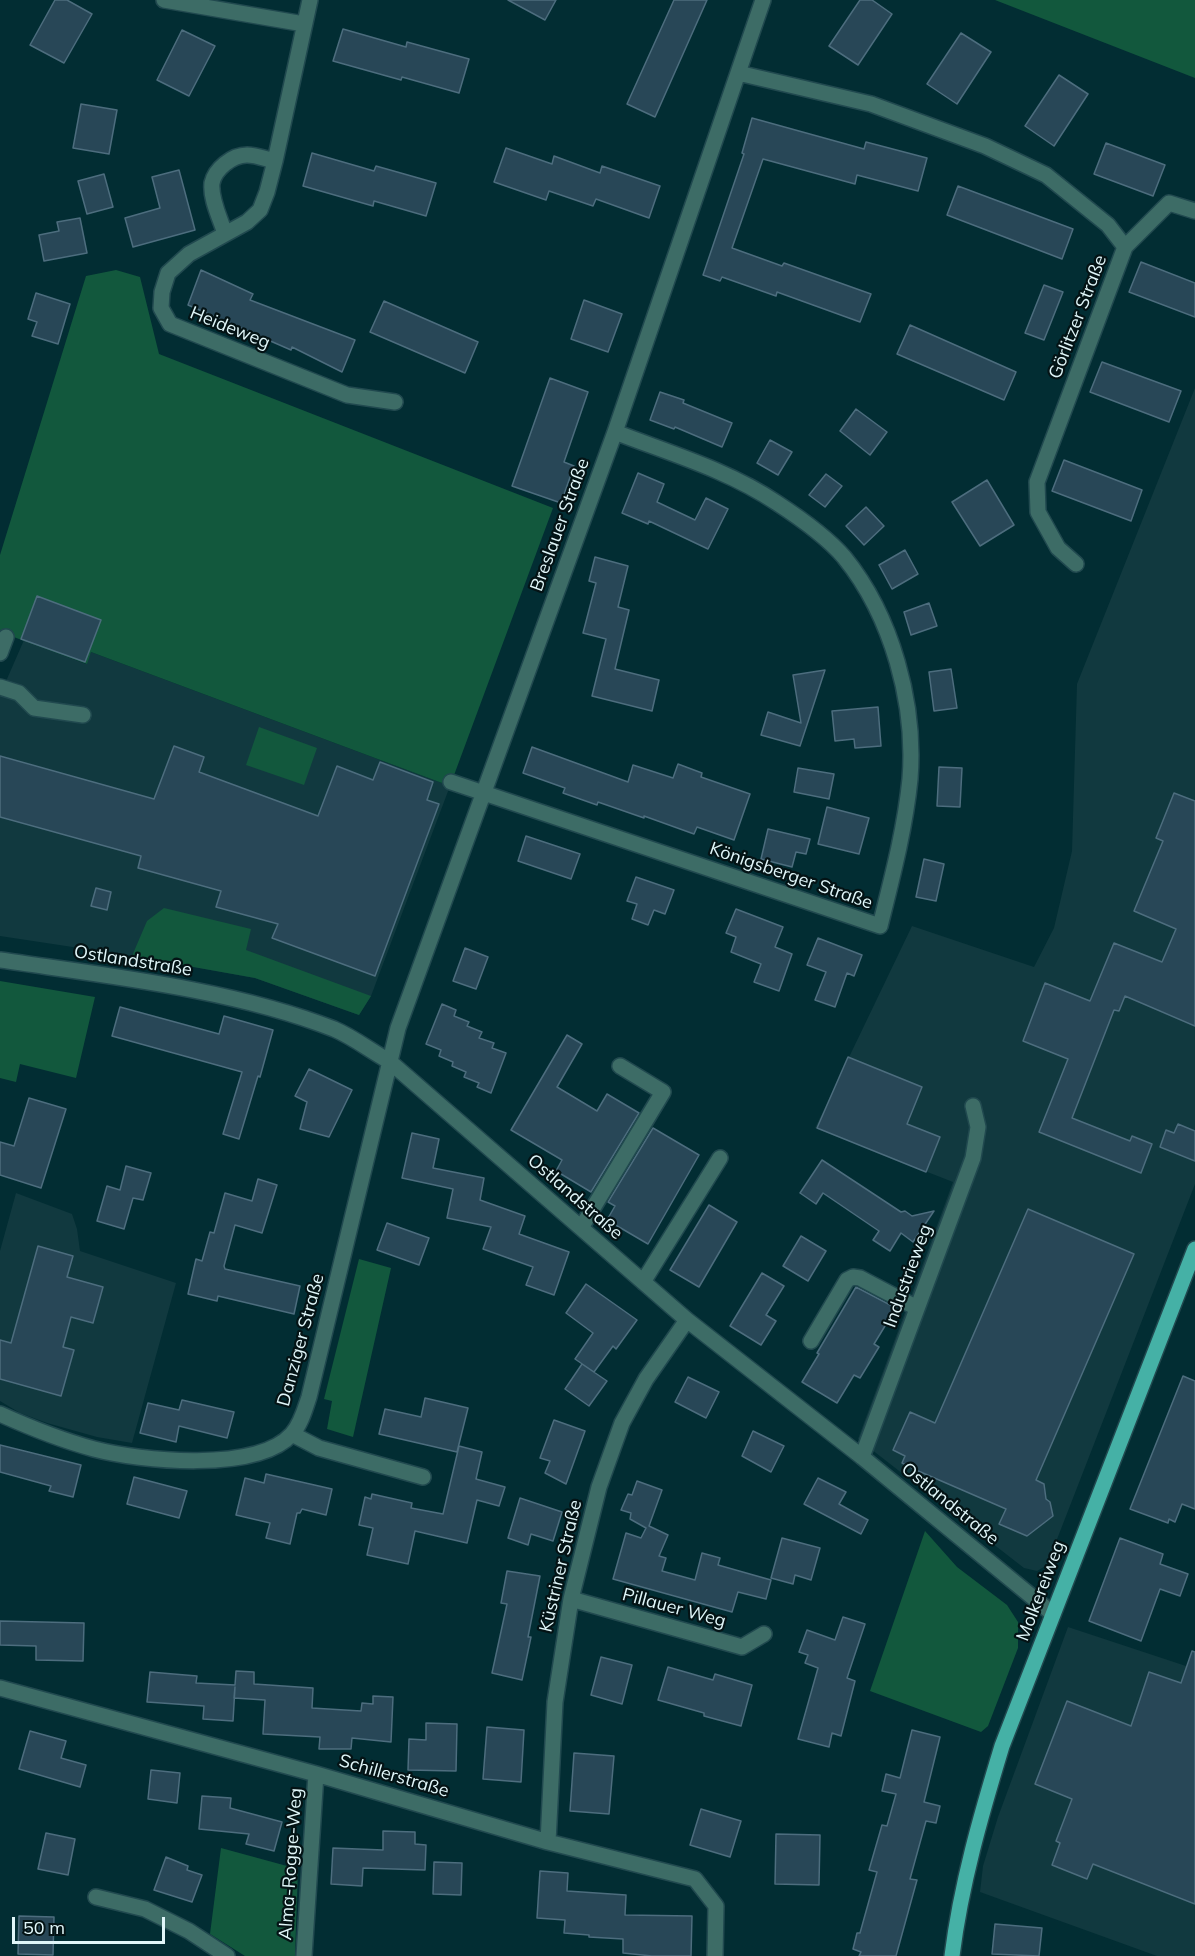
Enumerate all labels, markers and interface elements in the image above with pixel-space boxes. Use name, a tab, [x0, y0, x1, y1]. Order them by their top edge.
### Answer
street label: Görlitzer Straße	[1044, 252, 1112, 382]
street label: Heideweg	[187, 302, 273, 354]
street label: Breslauer Straße	[526, 456, 594, 594]
street label: Königsberger Straße	[707, 838, 875, 914]
street label: Ostlandstraße	[73, 941, 193, 981]
street label: Ostlandstraße	[523, 1150, 627, 1244]
street label: Industrieweg	[879, 1221, 937, 1331]
street label: Danziger Straße	[273, 1271, 329, 1409]
street label: Ostlandstraße	[897, 1458, 1003, 1550]
street label: Küstriner Straße	[535, 1498, 587, 1634]
street label: Molkereiweg	[1012, 1538, 1070, 1644]
street label: Pillauer Weg	[620, 1584, 728, 1632]
street label: Schillerstraße	[337, 1750, 451, 1802]
street label: Alma-Rogge-Weg	[275, 1787, 307, 1941]
scale bar	[15, 1905, 168, 1943]
text: 50 m	[23, 1916, 65, 1939]

